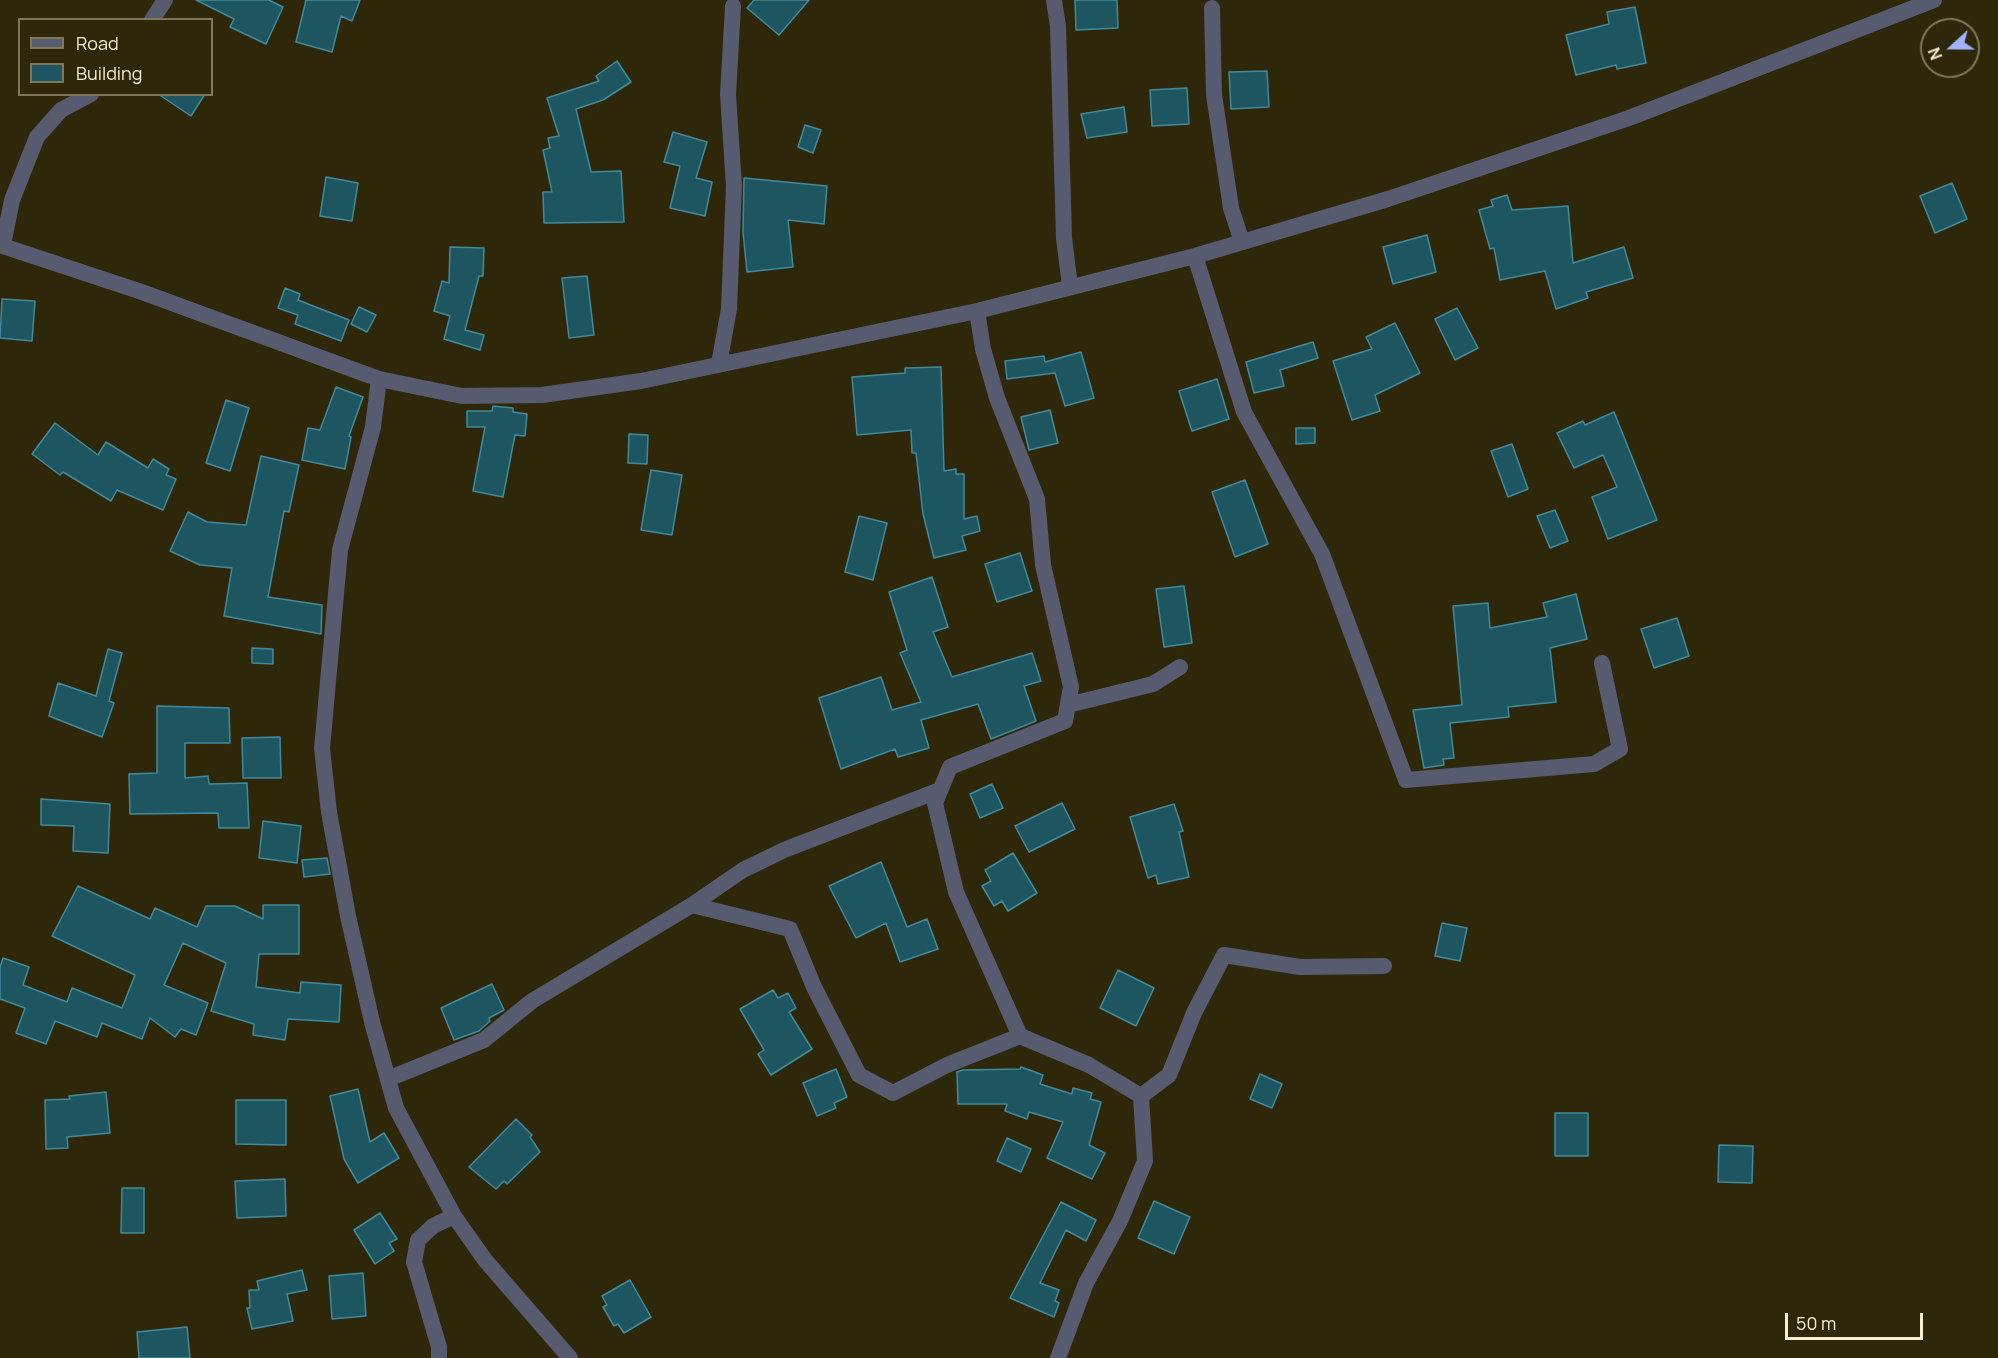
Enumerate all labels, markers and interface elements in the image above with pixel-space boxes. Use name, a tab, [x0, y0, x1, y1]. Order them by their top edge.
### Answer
legend	[18, 18, 213, 96]
north arrow	[1920, 18, 1980, 78]
text: Road	[76, 31, 119, 55]
text: N	[1923, 44, 1947, 63]
text: Building	[76, 61, 142, 85]
scale bar	[1788, 1301, 1926, 1339]
text: 50 m	[1796, 1311, 1836, 1335]

